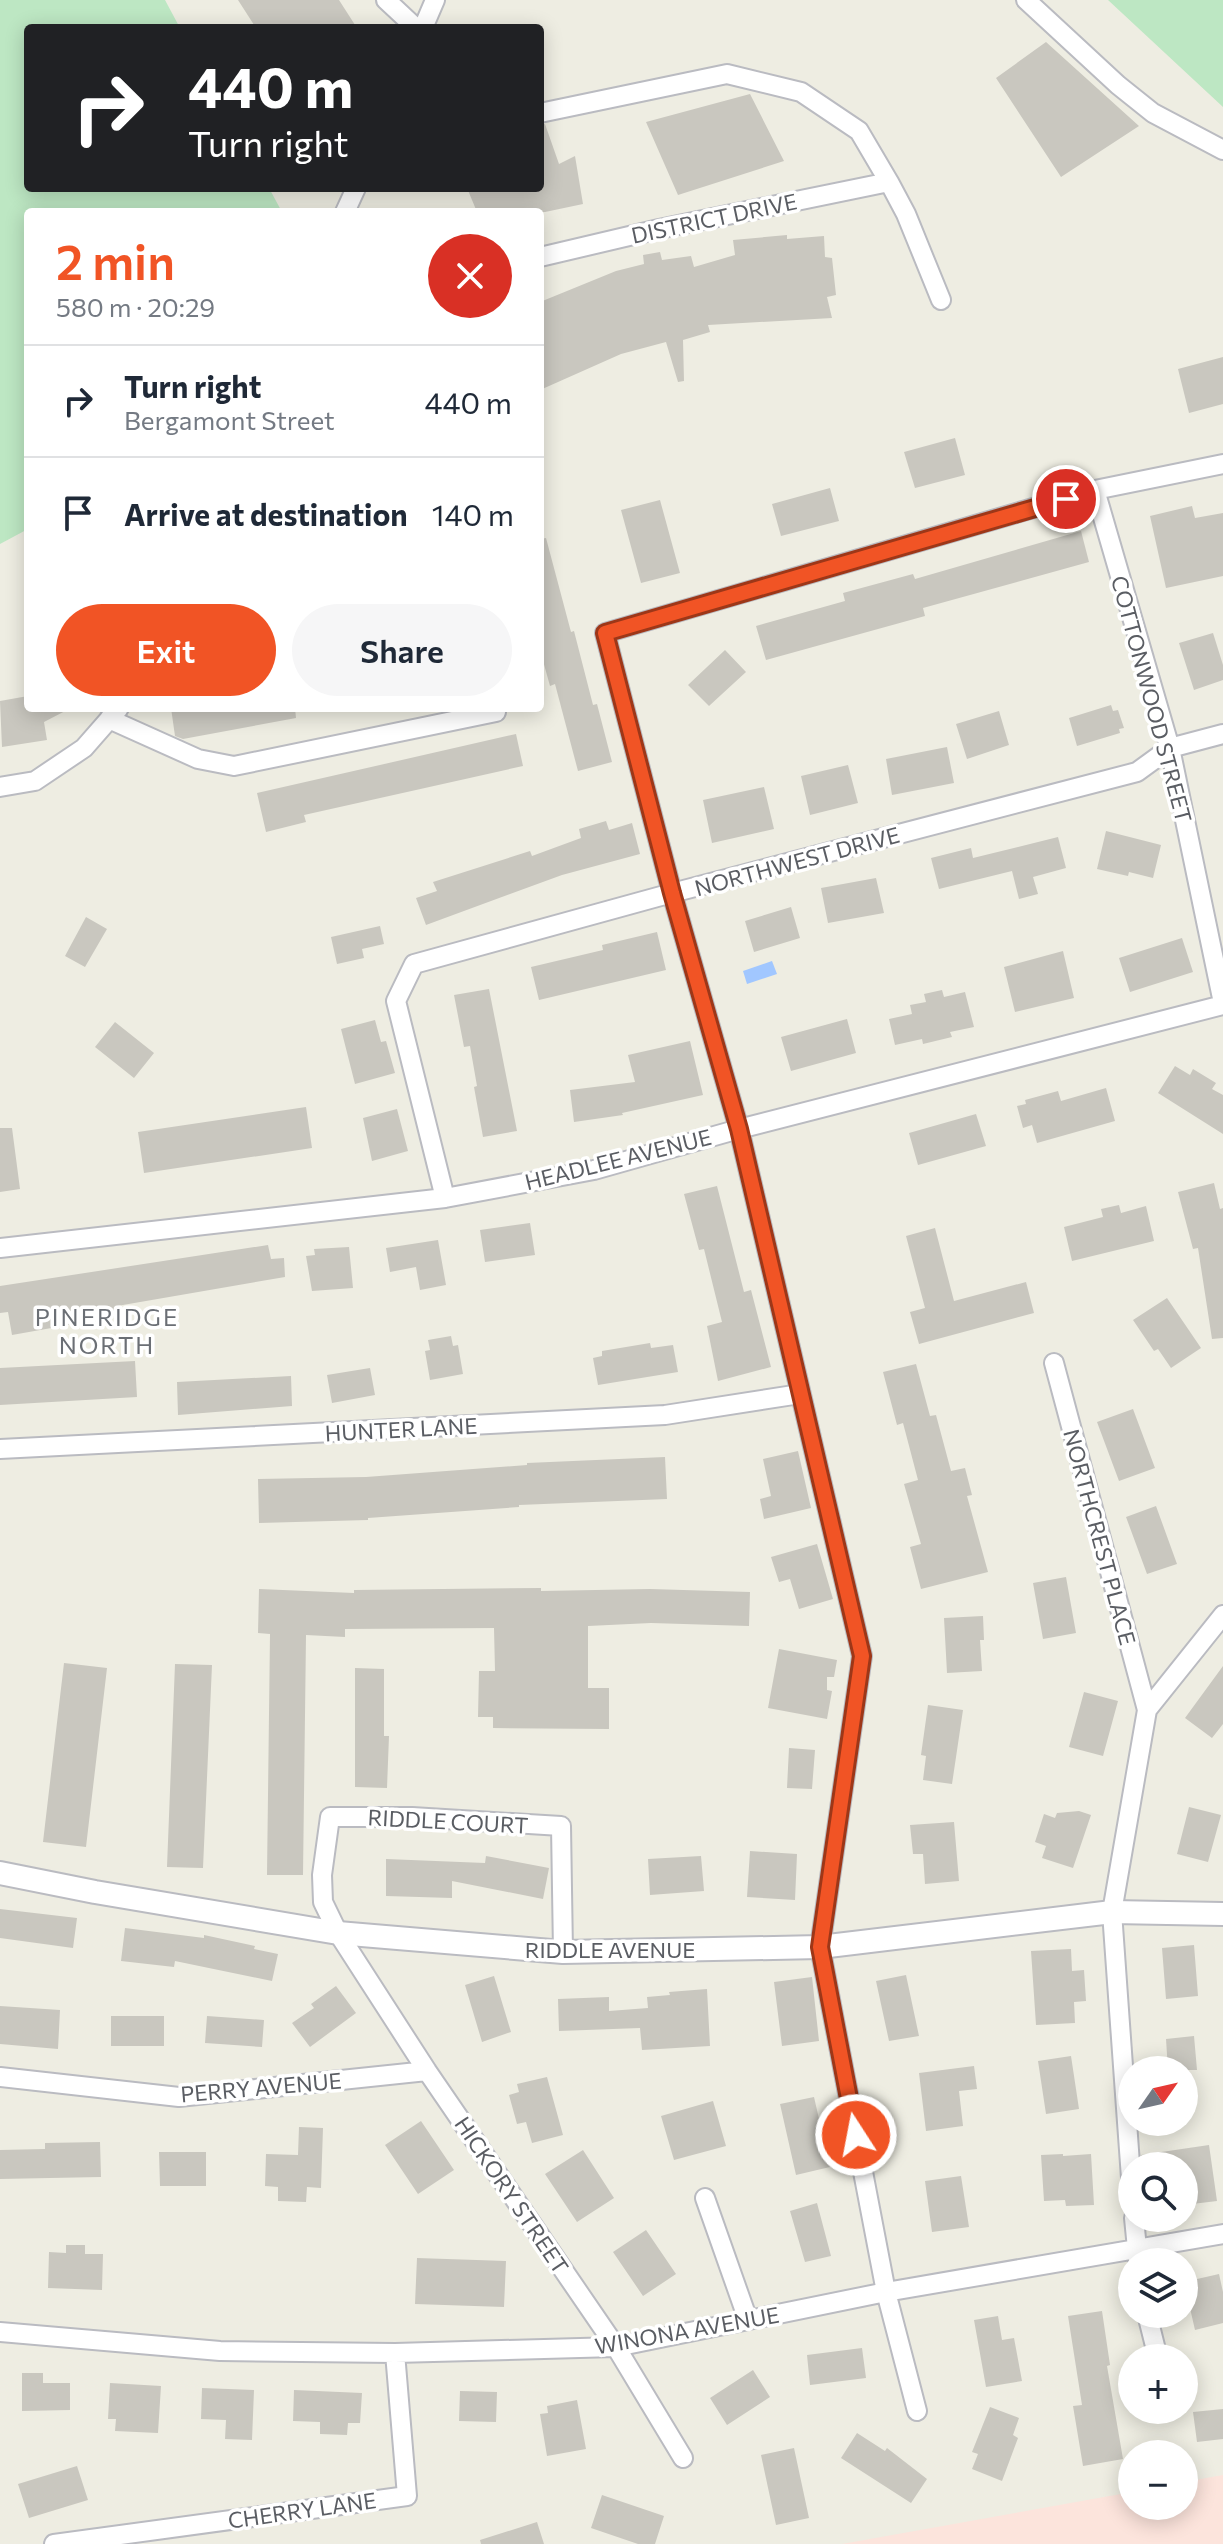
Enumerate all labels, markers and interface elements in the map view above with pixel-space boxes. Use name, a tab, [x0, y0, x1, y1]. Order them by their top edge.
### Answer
text: 440 m	[188, 51, 353, 120]
icon: right	[56, 56, 160, 160]
text: Turn right	[188, 120, 349, 164]
street label: DISTRICT DRIVE	[629, 187, 799, 249]
text: 2 min	[56, 231, 175, 290]
button: close	[428, 234, 512, 318]
text: 580 m · 20:29	[56, 291, 215, 322]
text: Turn right	[124, 367, 261, 404]
icon: right	[56, 379, 100, 423]
text: 440 m	[425, 383, 512, 420]
text: Bergamont Street	[124, 404, 335, 435]
pin	[1032, 465, 1100, 533]
icon: arrive	[1044, 477, 1088, 521]
icon: arrive	[56, 491, 100, 535]
text: Arrive at destination	[124, 495, 408, 532]
text: 140 m	[432, 495, 514, 532]
street label: COTTONWOOD STREET	[1106, 573, 1198, 825]
button: Exit	[56, 604, 276, 696]
button: Share	[292, 604, 512, 696]
street label: NORTHWEST DRIVE	[692, 821, 902, 901]
street label: HEADLEE AVENUE	[522, 1123, 714, 1195]
district label: PINERIDGE NORTH	[35, 1302, 179, 1359]
street label: HUNTER LANE	[324, 1412, 478, 1446]
street label: NORTHCREST PLACE	[1058, 1426, 1142, 1648]
street label: RIDDLE COURT	[367, 1803, 529, 1839]
street label: RIDDLE AVENUE	[525, 1936, 695, 1963]
north arrow	[1118, 2056, 1198, 2136]
map controls	[1118, 2056, 1198, 2520]
street label: PERRY AVENUE	[179, 2067, 343, 2107]
position arrow	[814, 2093, 898, 2177]
street label: HICKORY STREET	[449, 2111, 575, 2279]
button: search	[1118, 2152, 1198, 2232]
button: layers	[1118, 2248, 1198, 2328]
street label: WINONA AVENUE	[593, 2301, 781, 2359]
button: +	[1118, 2344, 1198, 2424]
button: −	[1118, 2440, 1198, 2520]
street label: CHERRY LANE	[226, 2486, 378, 2534]

